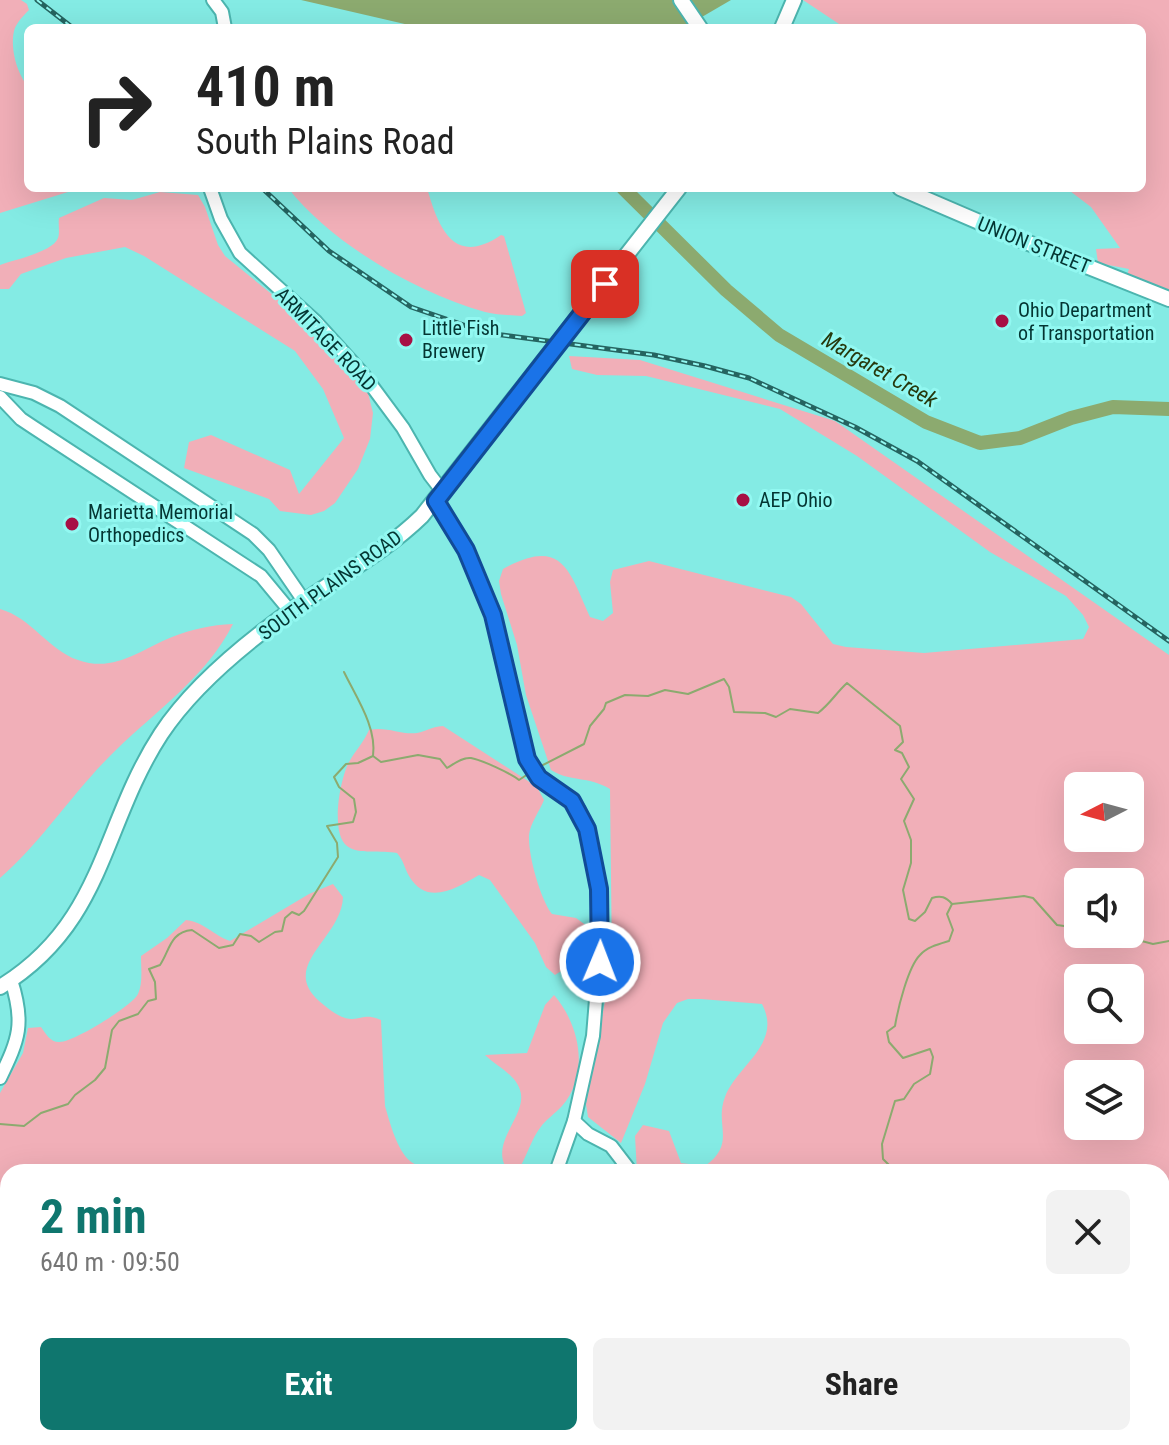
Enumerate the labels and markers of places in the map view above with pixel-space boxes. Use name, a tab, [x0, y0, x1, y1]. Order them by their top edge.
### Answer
pin	[571, 250, 639, 318]
place label: Ohio Department of Transportation	[1018, 298, 1155, 345]
marker: Ohio Department of Transportation	[993, 312, 1011, 330]
place label: Little Fish Brewery	[422, 316, 499, 363]
marker: Little Fish Brewery	[397, 331, 415, 349]
place label: AEP Ohio	[759, 488, 832, 512]
marker: AEP Ohio	[734, 491, 752, 509]
place label: Marietta Memorial Orthopedics	[88, 500, 233, 547]
marker: Marietta Memorial Orthopedics	[63, 515, 81, 533]

